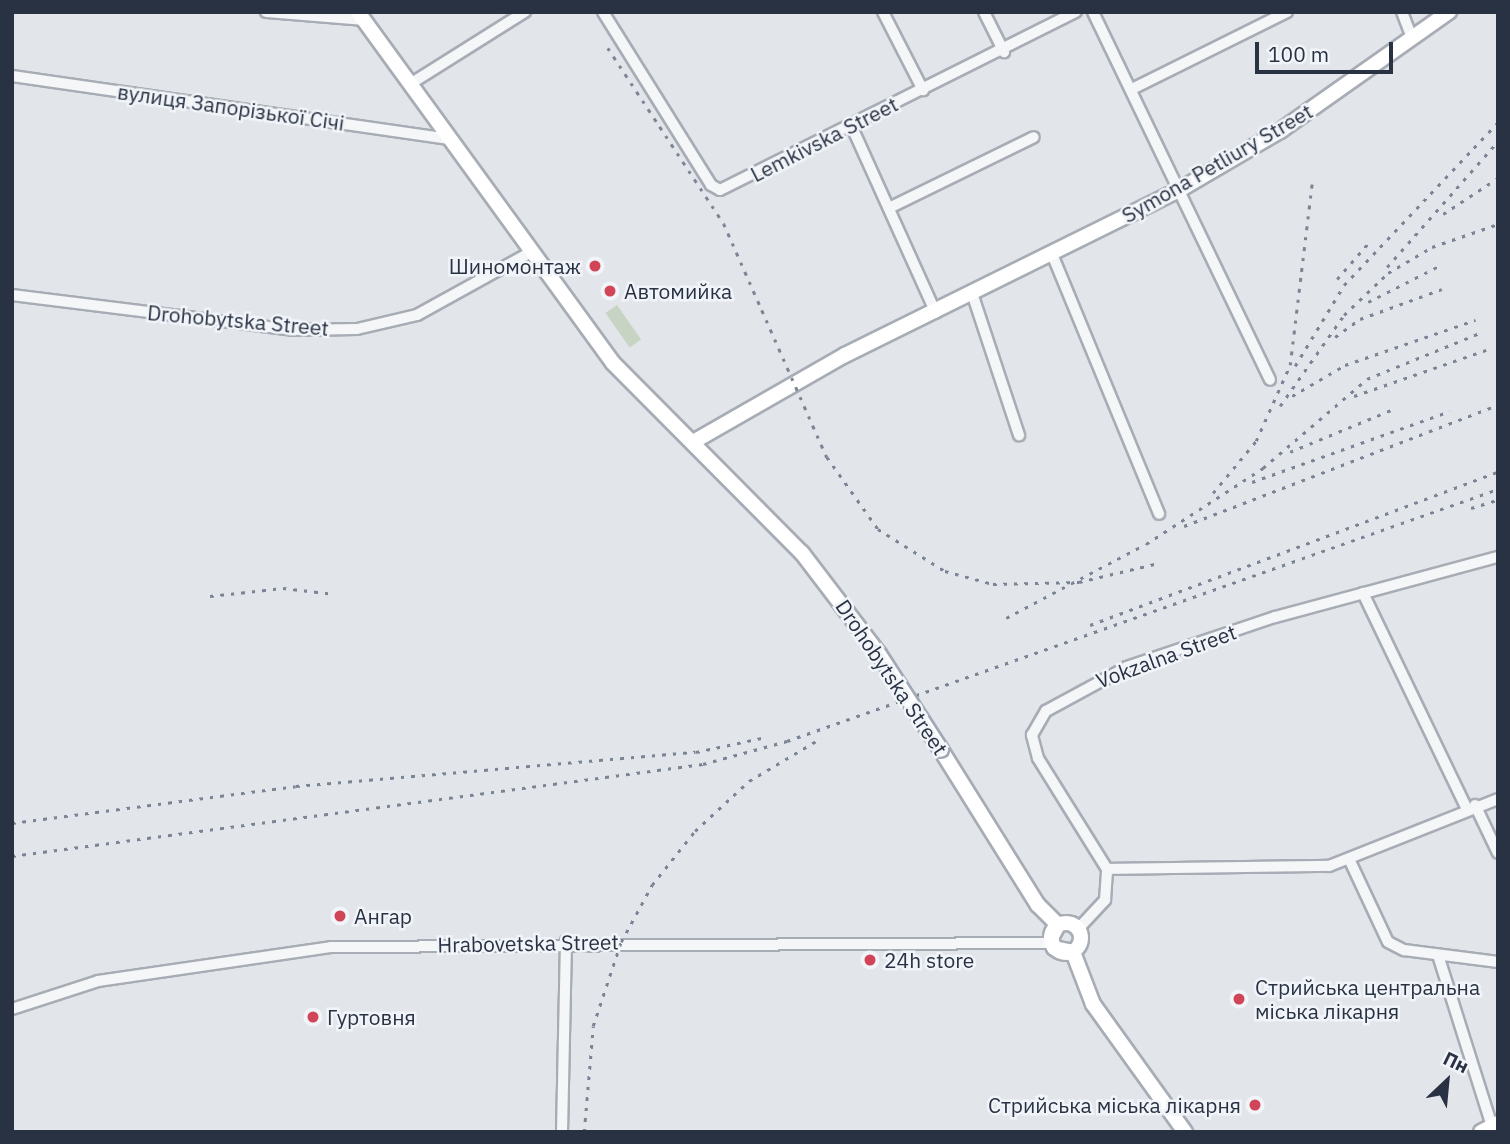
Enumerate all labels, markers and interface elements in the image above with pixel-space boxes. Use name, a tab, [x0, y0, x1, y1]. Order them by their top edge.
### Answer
scale bar	[1258, 28, 1396, 72]
text: 100 m	[1268, 40, 1329, 68]
street label: вулиця Запорізької Січі	[116, 79, 346, 135]
street label: Lemkivska Street	[746, 91, 902, 187]
street label: Symona Petliury Street	[1117, 98, 1317, 228]
place label: Шиномонтаж	[449, 253, 581, 279]
marker: Шиномонтаж	[587, 258, 603, 274]
place label: Автомийка	[624, 278, 732, 304]
marker: Автомийка	[602, 283, 618, 299]
street label: Drohobytska Street	[146, 300, 330, 340]
street label: Drohobytska Street	[831, 595, 953, 759]
street label: Vokzalna Street	[1092, 619, 1240, 693]
place label: Ангар	[354, 903, 412, 929]
marker: Ангар	[332, 908, 348, 924]
street label: Hrabovetska Street	[437, 929, 619, 957]
place label: 24h store	[884, 947, 974, 973]
marker: 24h store	[862, 952, 878, 968]
place label: Стрийська центральна міська лікарня	[1255, 974, 1480, 1024]
marker: Стрийська центральна міська лікарня	[1229, 989, 1249, 1009]
place label: Гуртовня	[327, 1004, 416, 1030]
marker: Гуртовня	[305, 1009, 321, 1025]
north arrow	[1412, 1046, 1482, 1116]
text: Пн	[1440, 1046, 1473, 1078]
place label: Стрийська міська лікарня	[988, 1092, 1241, 1118]
marker: Стрийська міська лікарня	[1247, 1097, 1263, 1113]

